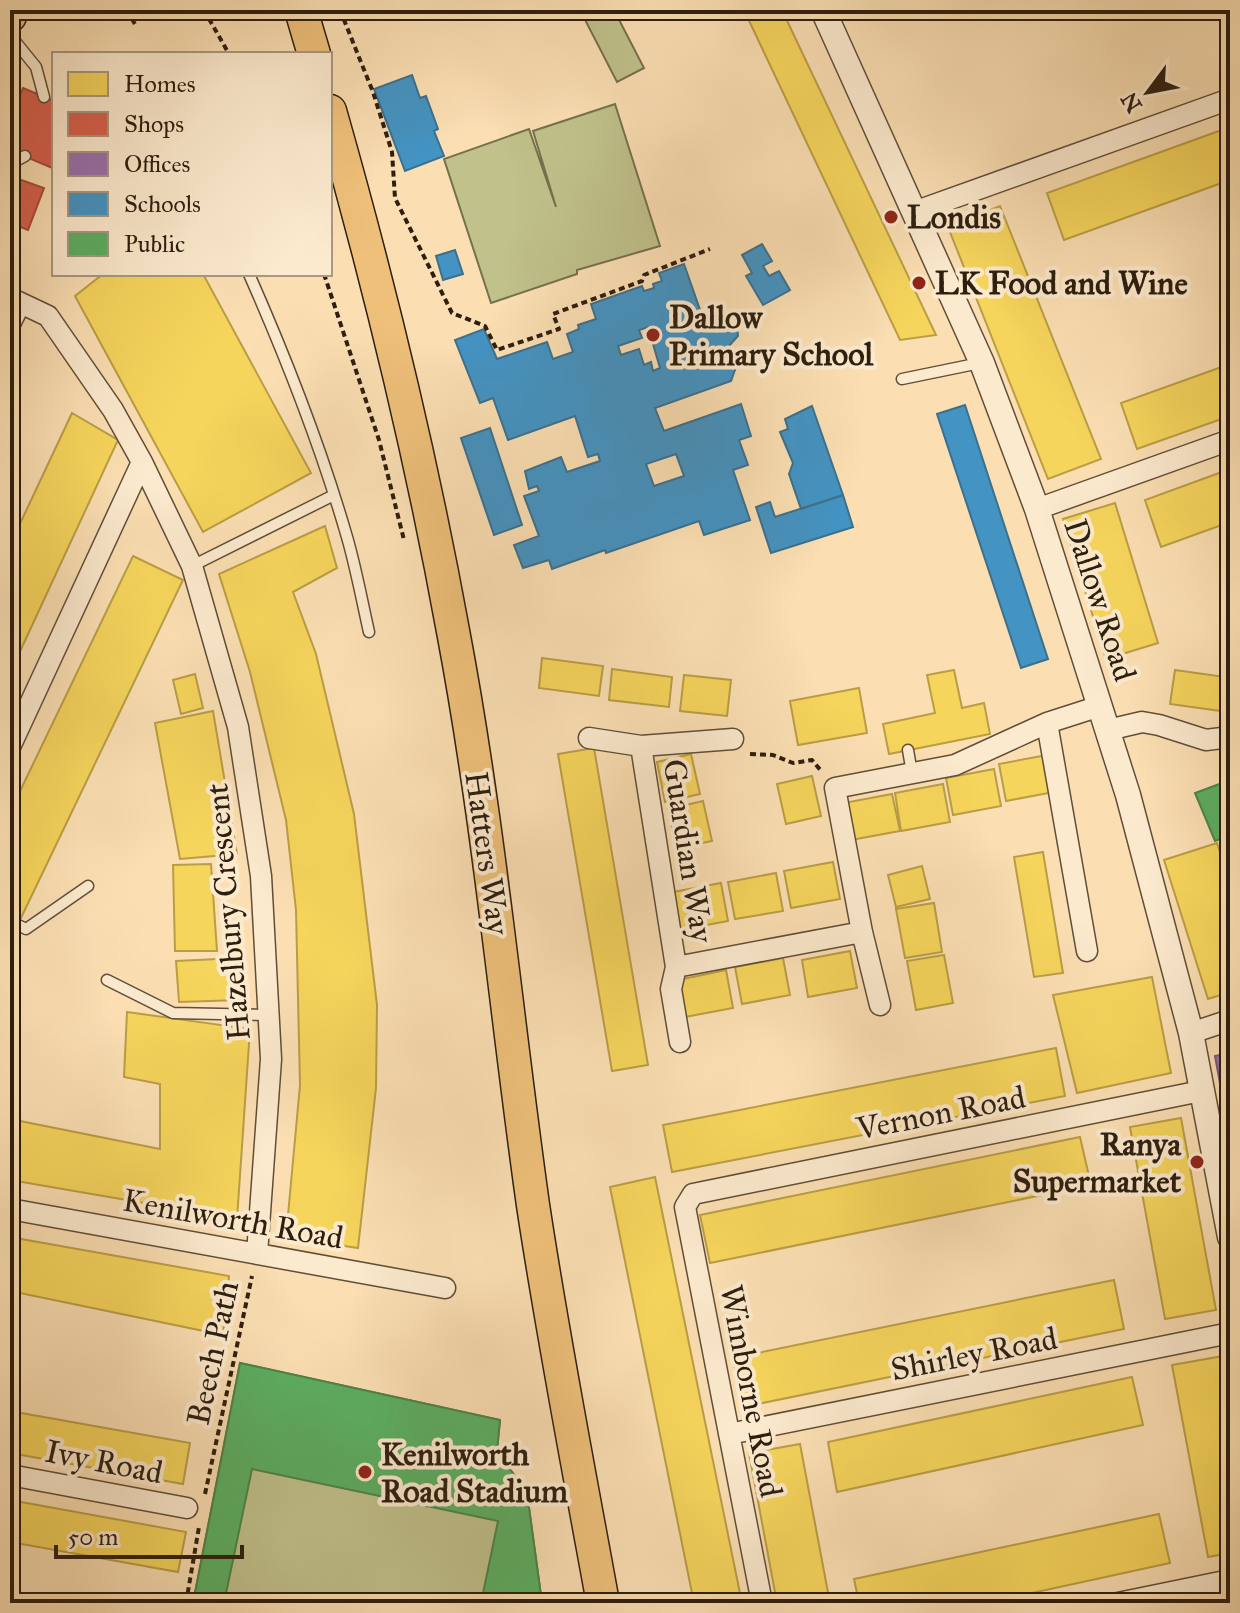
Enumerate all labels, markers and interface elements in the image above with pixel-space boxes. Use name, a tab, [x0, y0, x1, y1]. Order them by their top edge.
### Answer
legend	[52, 52, 332, 276]
north arrow	[1108, 52, 1188, 132]
text: Homes	[124, 69, 196, 99]
text: N	[1115, 87, 1148, 117]
text: Shops	[124, 109, 184, 139]
text: Offices	[124, 149, 190, 179]
text: Schools	[124, 189, 201, 219]
place label: Londis	[907, 198, 1001, 237]
marker: Londis	[882, 208, 900, 226]
text: Public	[124, 229, 185, 259]
place label: LK Food and Wine	[935, 264, 1188, 303]
marker: LK Food and Wine	[910, 274, 928, 292]
place label: Dallow Primary School	[669, 298, 874, 374]
marker: Dallow Primary School	[644, 326, 662, 344]
street label: Dallow Road	[1055, 514, 1145, 686]
street label: Guardian Way	[654, 756, 722, 947]
street label: Hatters Way	[456, 769, 518, 938]
street label: Hazelbury Crescent	[197, 782, 259, 1042]
street label: Vernon Road	[852, 1078, 1029, 1149]
place label: Ranya Supermarket	[1013, 1125, 1182, 1201]
marker: Ranya Supermarket	[1188, 1153, 1206, 1171]
street label: Kenilworth Road	[120, 1180, 346, 1258]
street label: Beech Path	[179, 1277, 247, 1429]
street label: Wimborne Road	[711, 1282, 791, 1500]
street label: Shirley Road	[888, 1319, 1060, 1389]
street label: Ivy Road	[42, 1432, 166, 1492]
place label: Kenilworth Road Stadium	[381, 1435, 568, 1511]
marker: Kenilworth Road Stadium	[356, 1463, 374, 1481]
scale bar	[56, 1509, 242, 1559]
text: 50 m	[68, 1522, 118, 1552]

